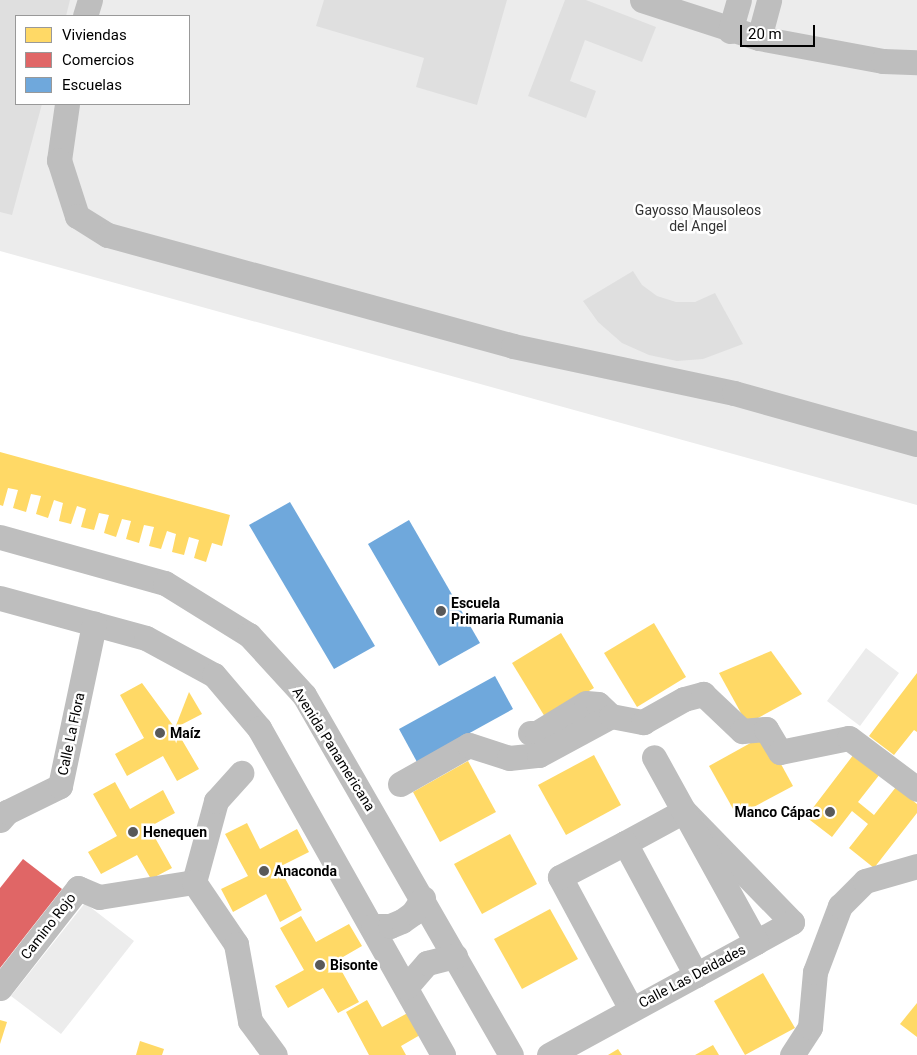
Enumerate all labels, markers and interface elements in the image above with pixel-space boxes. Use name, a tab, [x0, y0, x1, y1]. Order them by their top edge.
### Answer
legend	[15, 15, 190, 105]
scale bar	[742, 15, 817, 47]
text: 20 m	[748, 25, 782, 43]
text: Viviendas	[62, 26, 127, 44]
text: Comercios	[62, 51, 134, 69]
text: Escuelas	[62, 76, 122, 94]
park label: Gayosso Mausoleos del Angel	[635, 202, 761, 234]
place label: Escuela Primaria Rumania	[451, 595, 564, 628]
marker: Escuela Primaria Rumania	[435, 605, 447, 617]
street label: Avenida Panamericana	[289, 684, 379, 814]
street label: Calle La Flora	[54, 691, 88, 777]
place label: Maíz	[170, 725, 201, 741]
marker: Maíz	[154, 727, 166, 739]
place label: Manco Cápac	[734, 804, 820, 820]
marker: Manco Cápac	[824, 806, 836, 818]
place label: Henequen	[143, 824, 207, 840]
marker: Henequen	[127, 826, 139, 838]
place label: Anaconda	[274, 863, 337, 879]
marker: Anaconda	[258, 865, 270, 877]
street label: Camino Rojo	[17, 889, 79, 963]
street label: Calle Las Deidades	[636, 941, 748, 1011]
place label: Bisonte	[330, 957, 378, 973]
marker: Bisonte	[314, 959, 326, 971]

